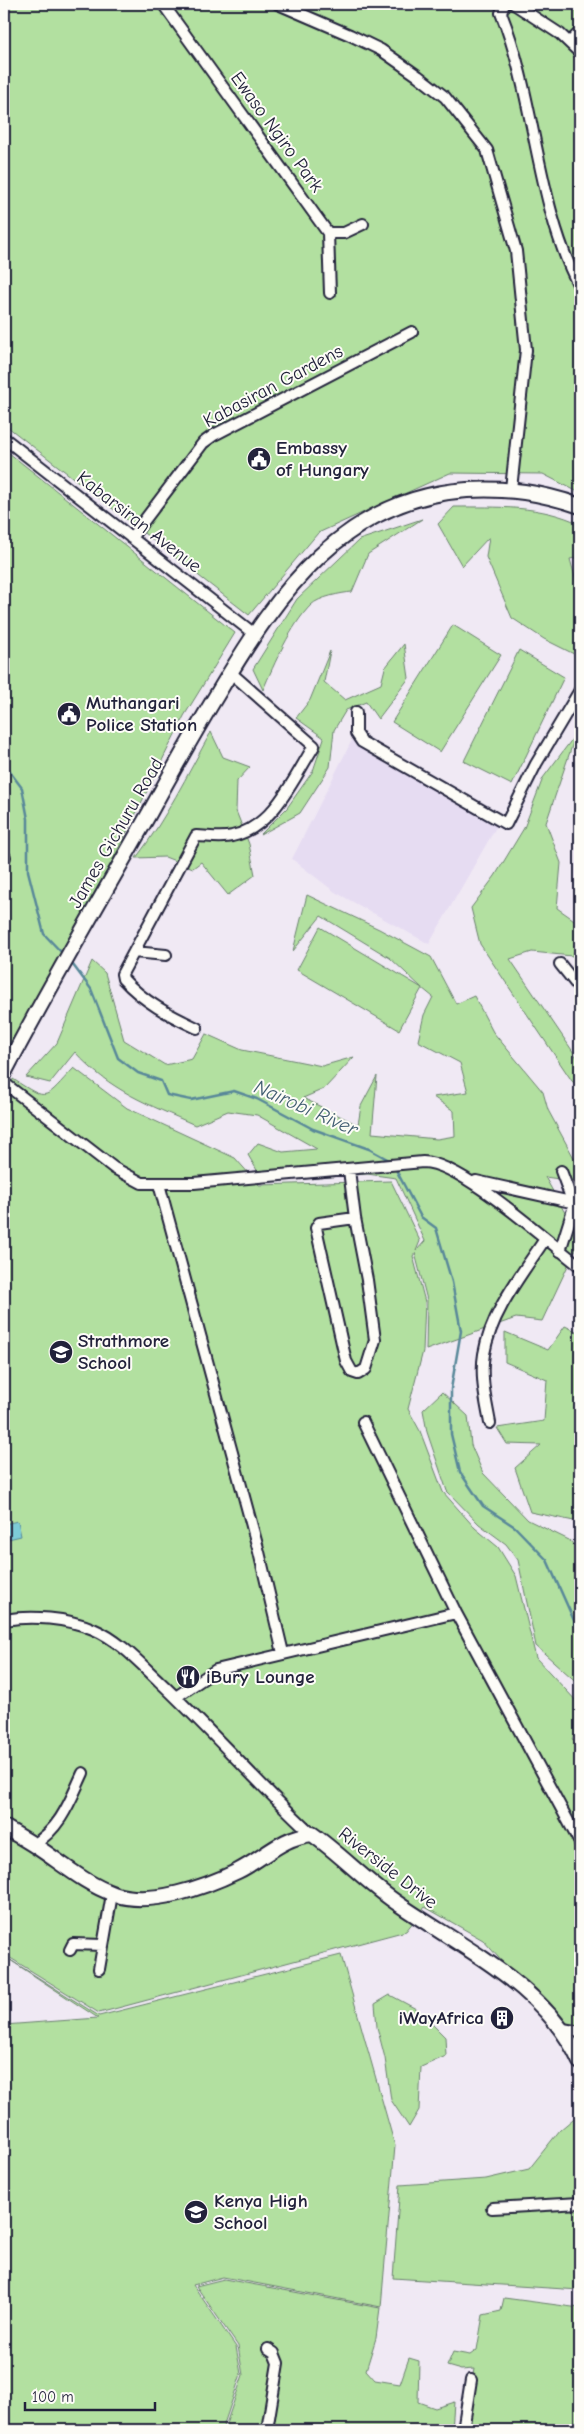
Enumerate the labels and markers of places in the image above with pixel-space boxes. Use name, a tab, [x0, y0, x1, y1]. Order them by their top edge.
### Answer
place label: Embassy of Hungary	[276, 437, 369, 481]
public building icon: Embassy of Hungary	[246, 446, 272, 472]
place label: Muthangari Police Station	[86, 692, 197, 736]
public building icon: Muthangari Police Station	[56, 701, 82, 727]
place label: Strathmore School	[78, 1330, 169, 1374]
school or university icon: Strathmore School	[48, 1339, 74, 1365]
restaurant icon: iBury Lounge	[175, 1664, 201, 1690]
place label: iBury Lounge	[206, 1666, 315, 1688]
building icon: iWayAfrica	[489, 2005, 515, 2031]
place label: iWayAfrica	[398, 2007, 484, 2029]
place label: Kenya High School	[214, 2190, 308, 2234]
school or university icon: Kenya High School	[183, 2199, 209, 2225]

